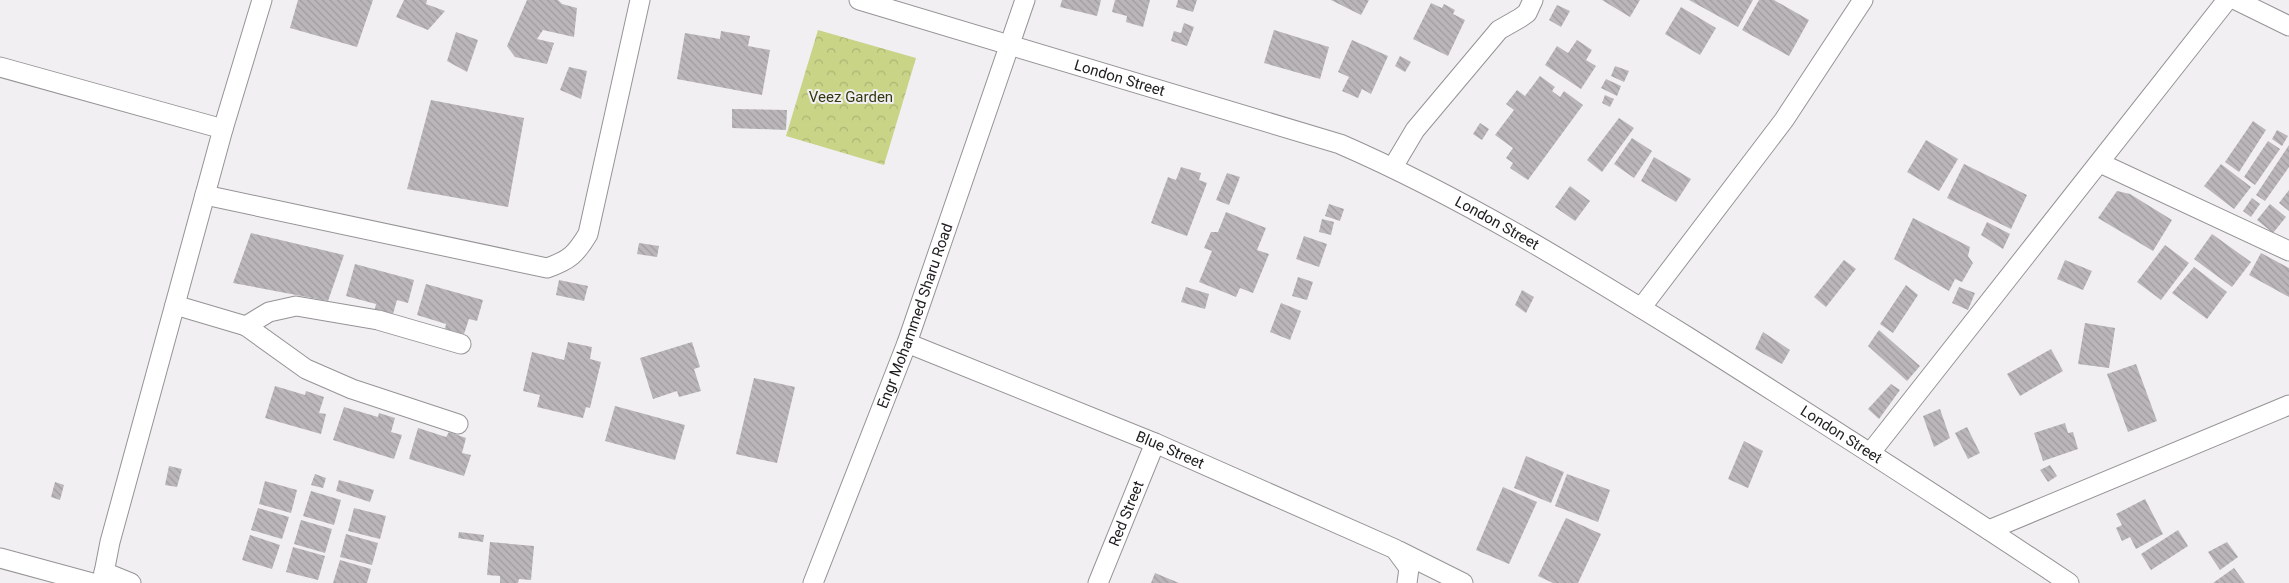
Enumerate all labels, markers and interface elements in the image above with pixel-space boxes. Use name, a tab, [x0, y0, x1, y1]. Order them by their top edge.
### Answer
street label: London Street	[1072, 56, 1167, 100]
park label: Veez Garden	[809, 88, 893, 106]
street label: London Street	[1452, 192, 1542, 254]
street label: Engr Mohammed Sharu Road	[873, 221, 957, 411]
street label: London Street	[1797, 402, 1886, 467]
street label: Blue Street	[1133, 427, 1207, 473]
street label: Red Street	[1105, 478, 1148, 549]

